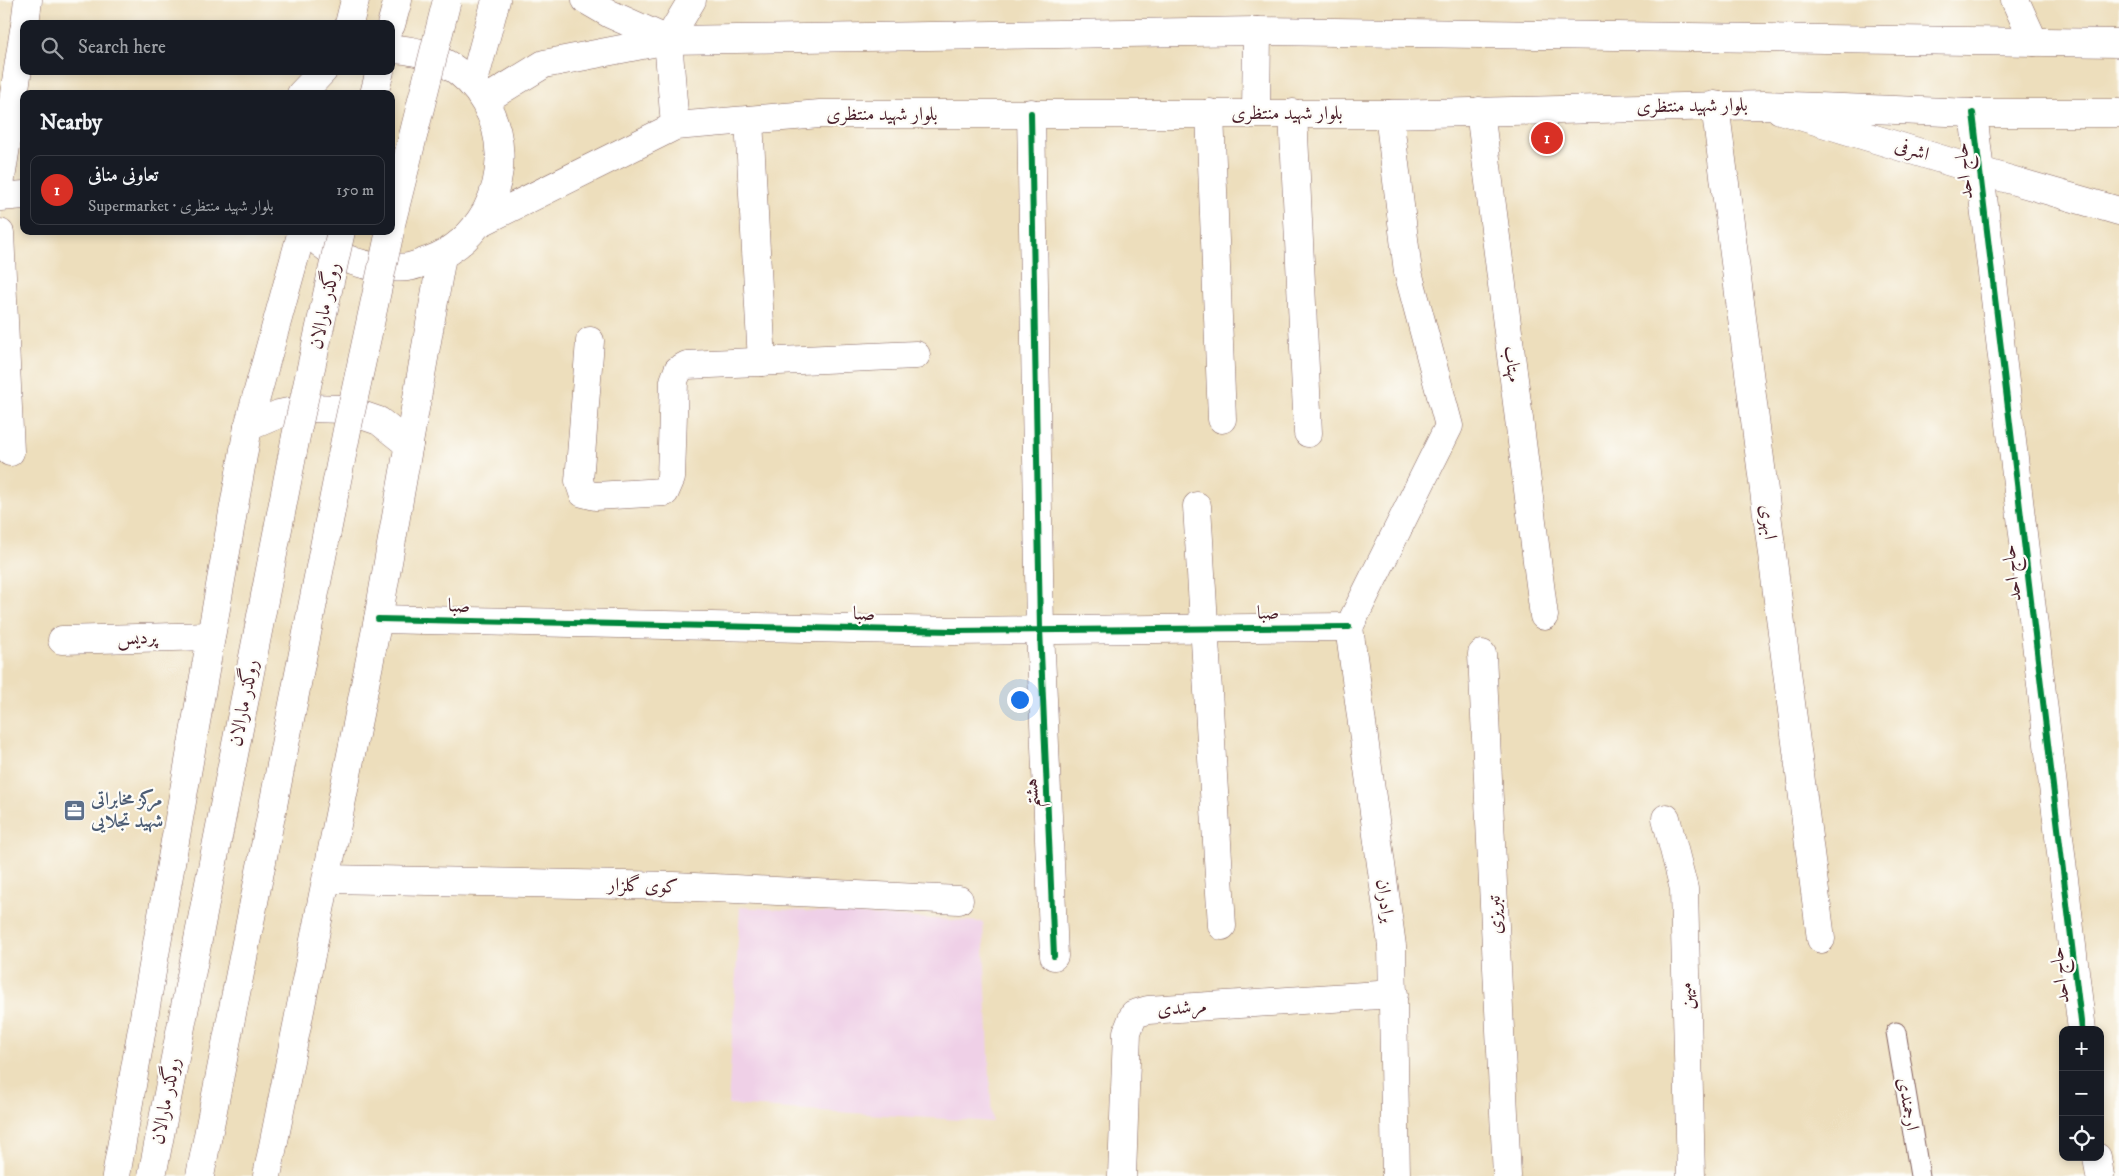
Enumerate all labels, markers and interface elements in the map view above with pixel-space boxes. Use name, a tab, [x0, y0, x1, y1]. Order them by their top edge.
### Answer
search box	[20, 20, 395, 75]
icon: search	[38, 34, 66, 62]
text: Search here	[78, 36, 166, 59]
street label: بلوار شهید منتظری	[1636, 94, 1748, 118]
street label: بلوار شهید منتظری	[1231, 102, 1343, 125]
street label: بلوار شهید منتظری	[826, 103, 938, 126]
text: Nearby	[40, 110, 102, 136]
pin: 1	[1531, 119, 1563, 157]
street label: اشرفی	[1892, 134, 1932, 166]
street label: حاج احد	[1950, 141, 1983, 201]
text: تعاونی منافی	[88, 164, 158, 187]
text: 1	[54, 180, 60, 200]
text: 150 m	[336, 180, 374, 200]
text: Supermarket · بلوار شهید منتظری	[88, 196, 273, 216]
street label: روگذر مارالان	[302, 260, 345, 352]
street label: مهتاب	[1498, 344, 1526, 384]
street label: ابهری	[1754, 503, 1782, 541]
street label: حاج احد	[1997, 543, 2032, 603]
street label: صبا	[448, 594, 470, 618]
street label: صبا	[1257, 601, 1279, 625]
street label: صبا	[853, 602, 875, 626]
street label: پردیس	[117, 626, 159, 651]
street label: روگذر مارالان	[221, 657, 264, 749]
your location	[1007, 687, 1033, 713]
street label: هشتم	[1020, 777, 1051, 808]
place label: مرکز مخابراتی شهید تجلایی	[90, 788, 163, 833]
office icon: مرکز مخابراتی شهید تجلایی	[63, 798, 87, 822]
street label: کوی گلزار	[605, 872, 679, 899]
street label: برادران	[1371, 877, 1400, 925]
street label: تبریزی	[1482, 894, 1508, 935]
street label: حاج احد	[2045, 945, 2080, 1005]
street label: میهن	[1674, 982, 1699, 1010]
street label: مرشدی	[1156, 995, 1208, 1022]
map controls	[2059, 1026, 2104, 1161]
button: +	[2059, 1026, 2104, 1071]
street label: روگذر مارالان	[143, 1055, 186, 1147]
button: −	[2059, 1071, 2104, 1116]
street label: ارجمندی	[1892, 1076, 1924, 1132]
button: locate	[2059, 1116, 2104, 1161]

